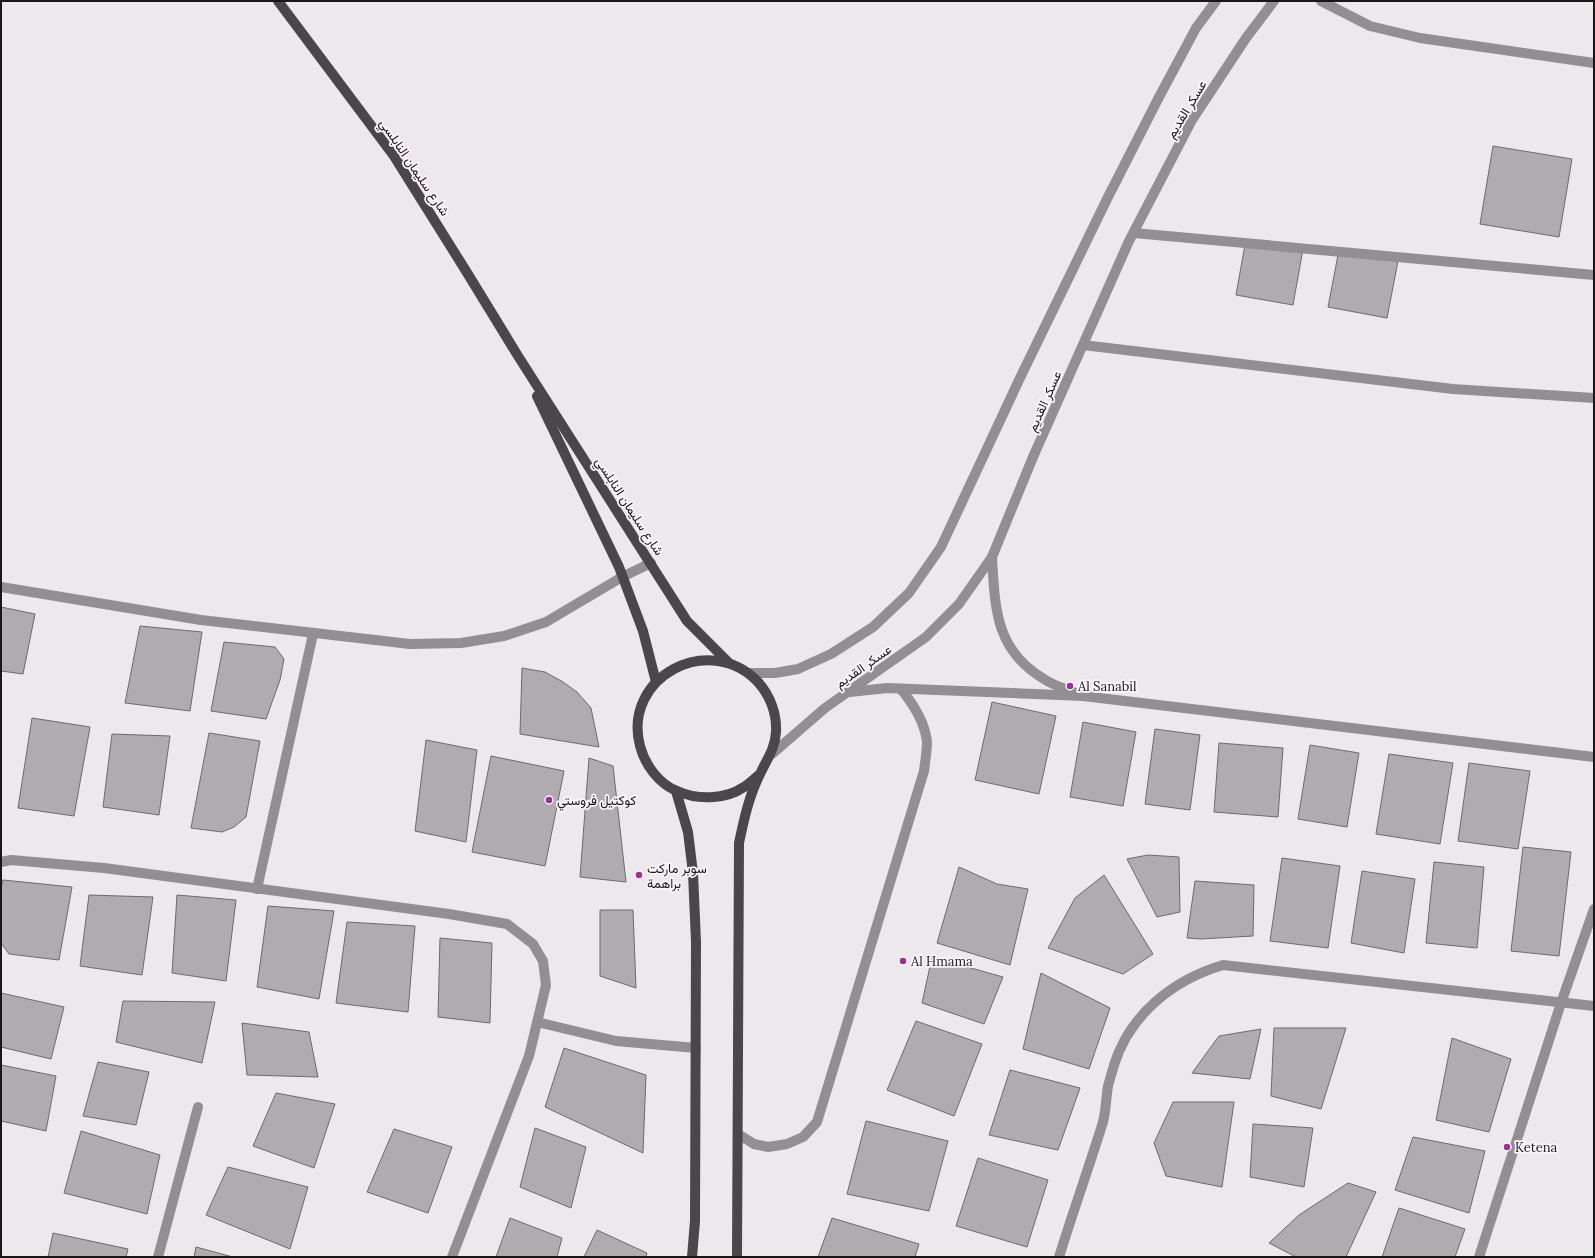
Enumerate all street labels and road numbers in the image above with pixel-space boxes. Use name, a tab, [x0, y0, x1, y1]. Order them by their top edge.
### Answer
street label: عسكر القديم	[1162, 77, 1211, 142]
street label: شارع سليمان النابلسي	[374, 115, 453, 220]
street label: عسكر القديم	[1023, 368, 1066, 434]
street label: شارع سليمان النابلسي	[590, 454, 668, 560]
street label: عسكر القديم	[832, 641, 895, 692]

